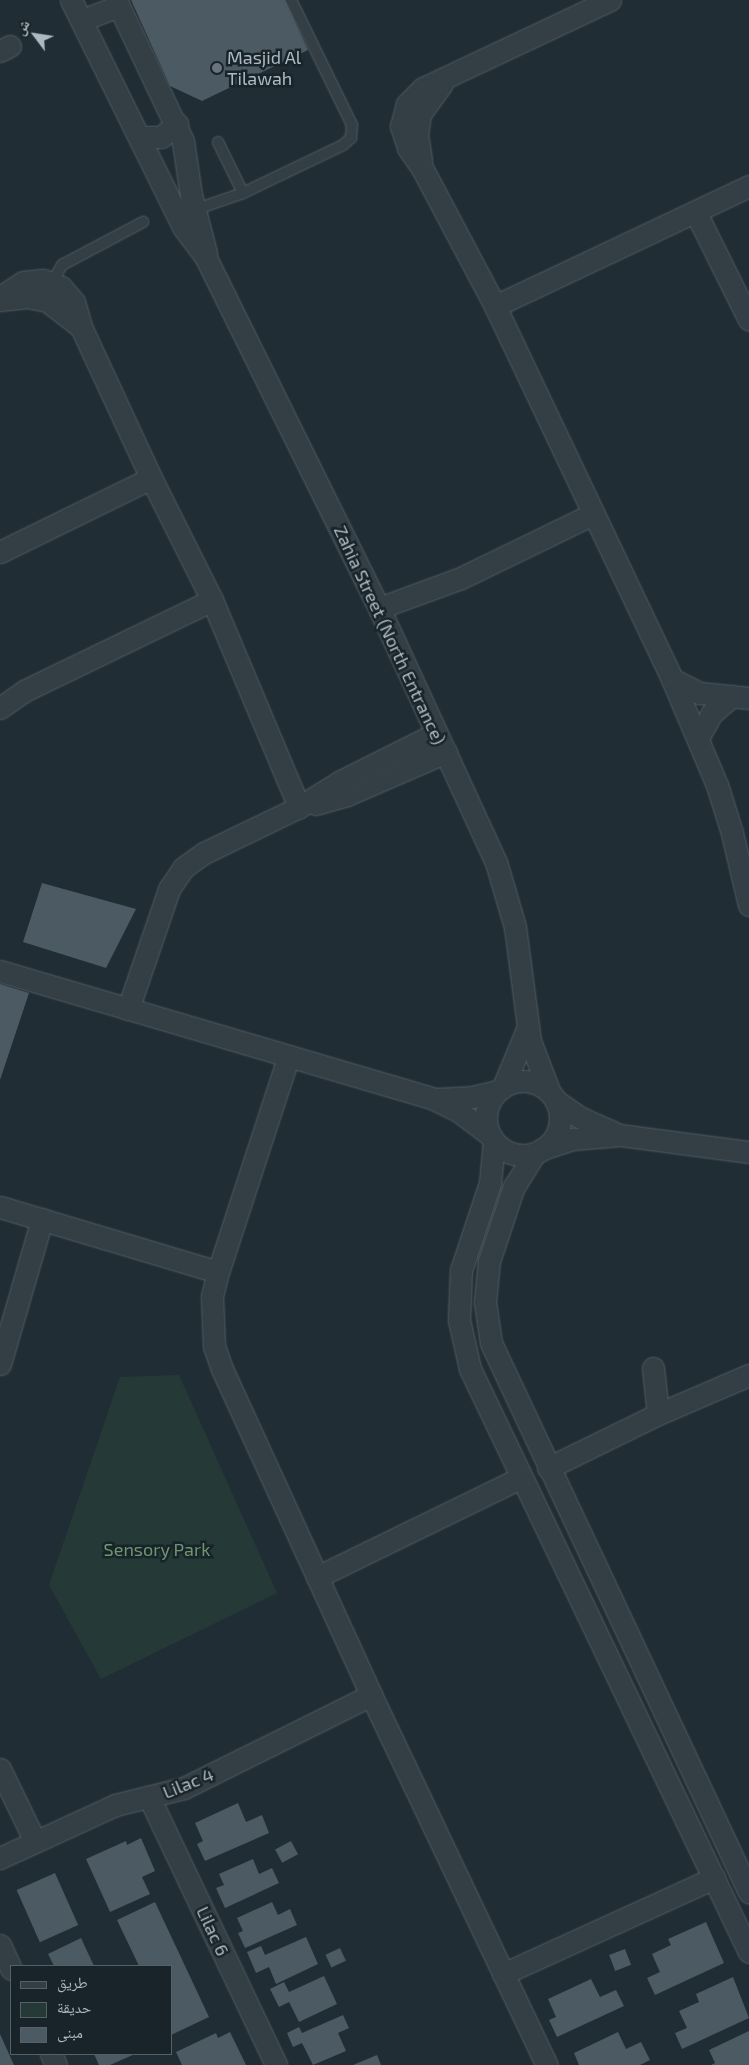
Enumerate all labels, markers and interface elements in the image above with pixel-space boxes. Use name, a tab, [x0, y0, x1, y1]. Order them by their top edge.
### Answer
north arrow	[10, 10, 60, 60]
text: ش	[11, 16, 33, 38]
place label: Masjid Al Tilawah	[227, 47, 302, 90]
marker: Masjid Al Tilawah	[211, 62, 223, 74]
street label: Zahia Street (North Entrance)	[330, 522, 450, 748]
park label: Sensory Park	[103, 1538, 211, 1560]
street label: Lilac 4	[159, 1763, 217, 1803]
street label: Lilac 6	[192, 1903, 234, 1959]
legend	[10, 1965, 172, 2055]
text: طريق	[57, 1973, 88, 1991]
text: حديقة	[57, 1998, 91, 2016]
text: مبنى	[57, 2023, 83, 2041]

